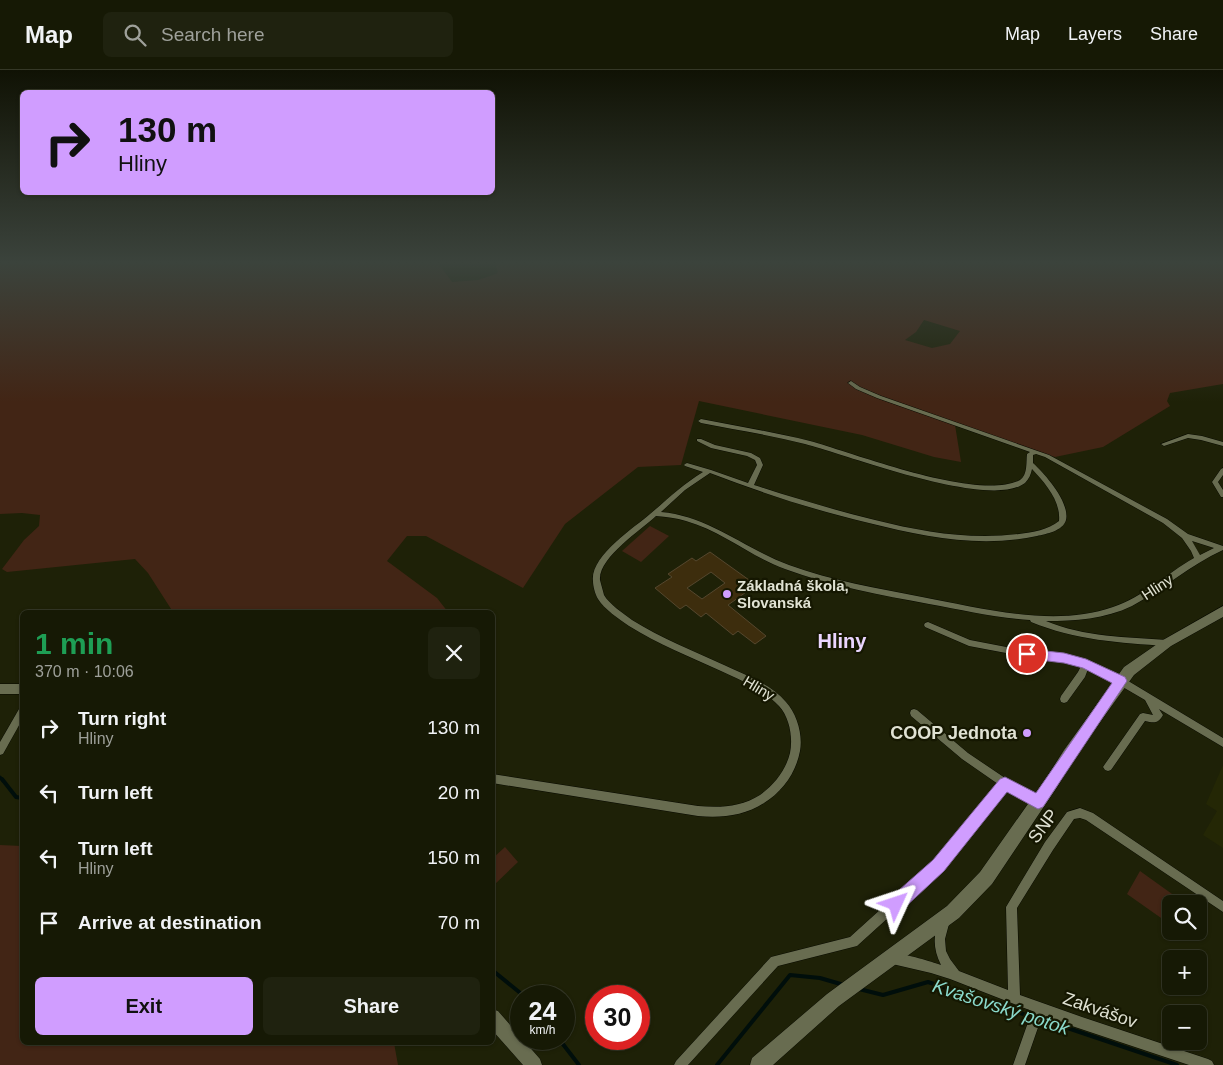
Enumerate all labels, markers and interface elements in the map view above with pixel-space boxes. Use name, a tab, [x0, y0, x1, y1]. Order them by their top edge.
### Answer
search box	[103, 12, 453, 57]
text: Map	[25, 21, 73, 48]
icon: search	[121, 21, 149, 49]
text: Search here	[161, 24, 265, 45]
text: Map	[1005, 24, 1040, 44]
text: Layers	[1068, 24, 1122, 44]
text: Share	[1150, 24, 1198, 44]
icon: right	[35, 110, 100, 175]
text: 130 m	[118, 110, 217, 149]
text: Hliny	[118, 151, 167, 176]
street label: Hliny	[1138, 571, 1176, 603]
place label: Základná škola, Slovanská	[737, 577, 849, 611]
marker: Základná škola, Slovanská	[721, 588, 733, 600]
text: 1 min	[35, 627, 113, 660]
button: close	[428, 627, 480, 679]
district label: Hliny	[818, 630, 867, 652]
pin	[1006, 633, 1048, 675]
icon: arrive	[1013, 640, 1041, 668]
text: 370 m · 10:06	[35, 663, 134, 680]
street label: Hliny	[740, 672, 778, 704]
text: Turn right	[78, 708, 166, 729]
icon: right	[35, 714, 63, 742]
text: 130 m	[427, 717, 480, 738]
place label: COOP Jednota	[890, 723, 1018, 743]
marker: COOP Jednota	[1021, 727, 1033, 739]
text: Hliny	[78, 730, 114, 747]
icon: left	[35, 779, 63, 807]
text: Turn left	[78, 782, 153, 803]
text: 20 m	[438, 782, 480, 803]
street label: SNP	[1024, 805, 1062, 847]
text: Turn left	[78, 838, 153, 859]
icon: left	[35, 844, 63, 872]
text: 150 m	[427, 847, 480, 868]
text: Hliny	[78, 860, 114, 877]
position arrow	[869, 877, 921, 929]
map controls	[1162, 895, 1207, 1050]
button: search	[1162, 895, 1207, 940]
icon: arrive	[35, 909, 63, 937]
text: Arrive at destination	[78, 912, 262, 933]
text: 70 m	[438, 912, 480, 933]
button: +	[1162, 950, 1207, 995]
water label: Kvašovský potok	[930, 975, 1073, 1039]
button: Exit	[35, 977, 253, 1035]
button: Share	[263, 977, 480, 1035]
speed limit sign: 30	[585, 985, 650, 1050]
street label: Zakvášov	[1060, 988, 1140, 1032]
text: 24	[529, 997, 556, 1025]
button: −	[1162, 1005, 1207, 1050]
text: km/h	[529, 1023, 556, 1037]

